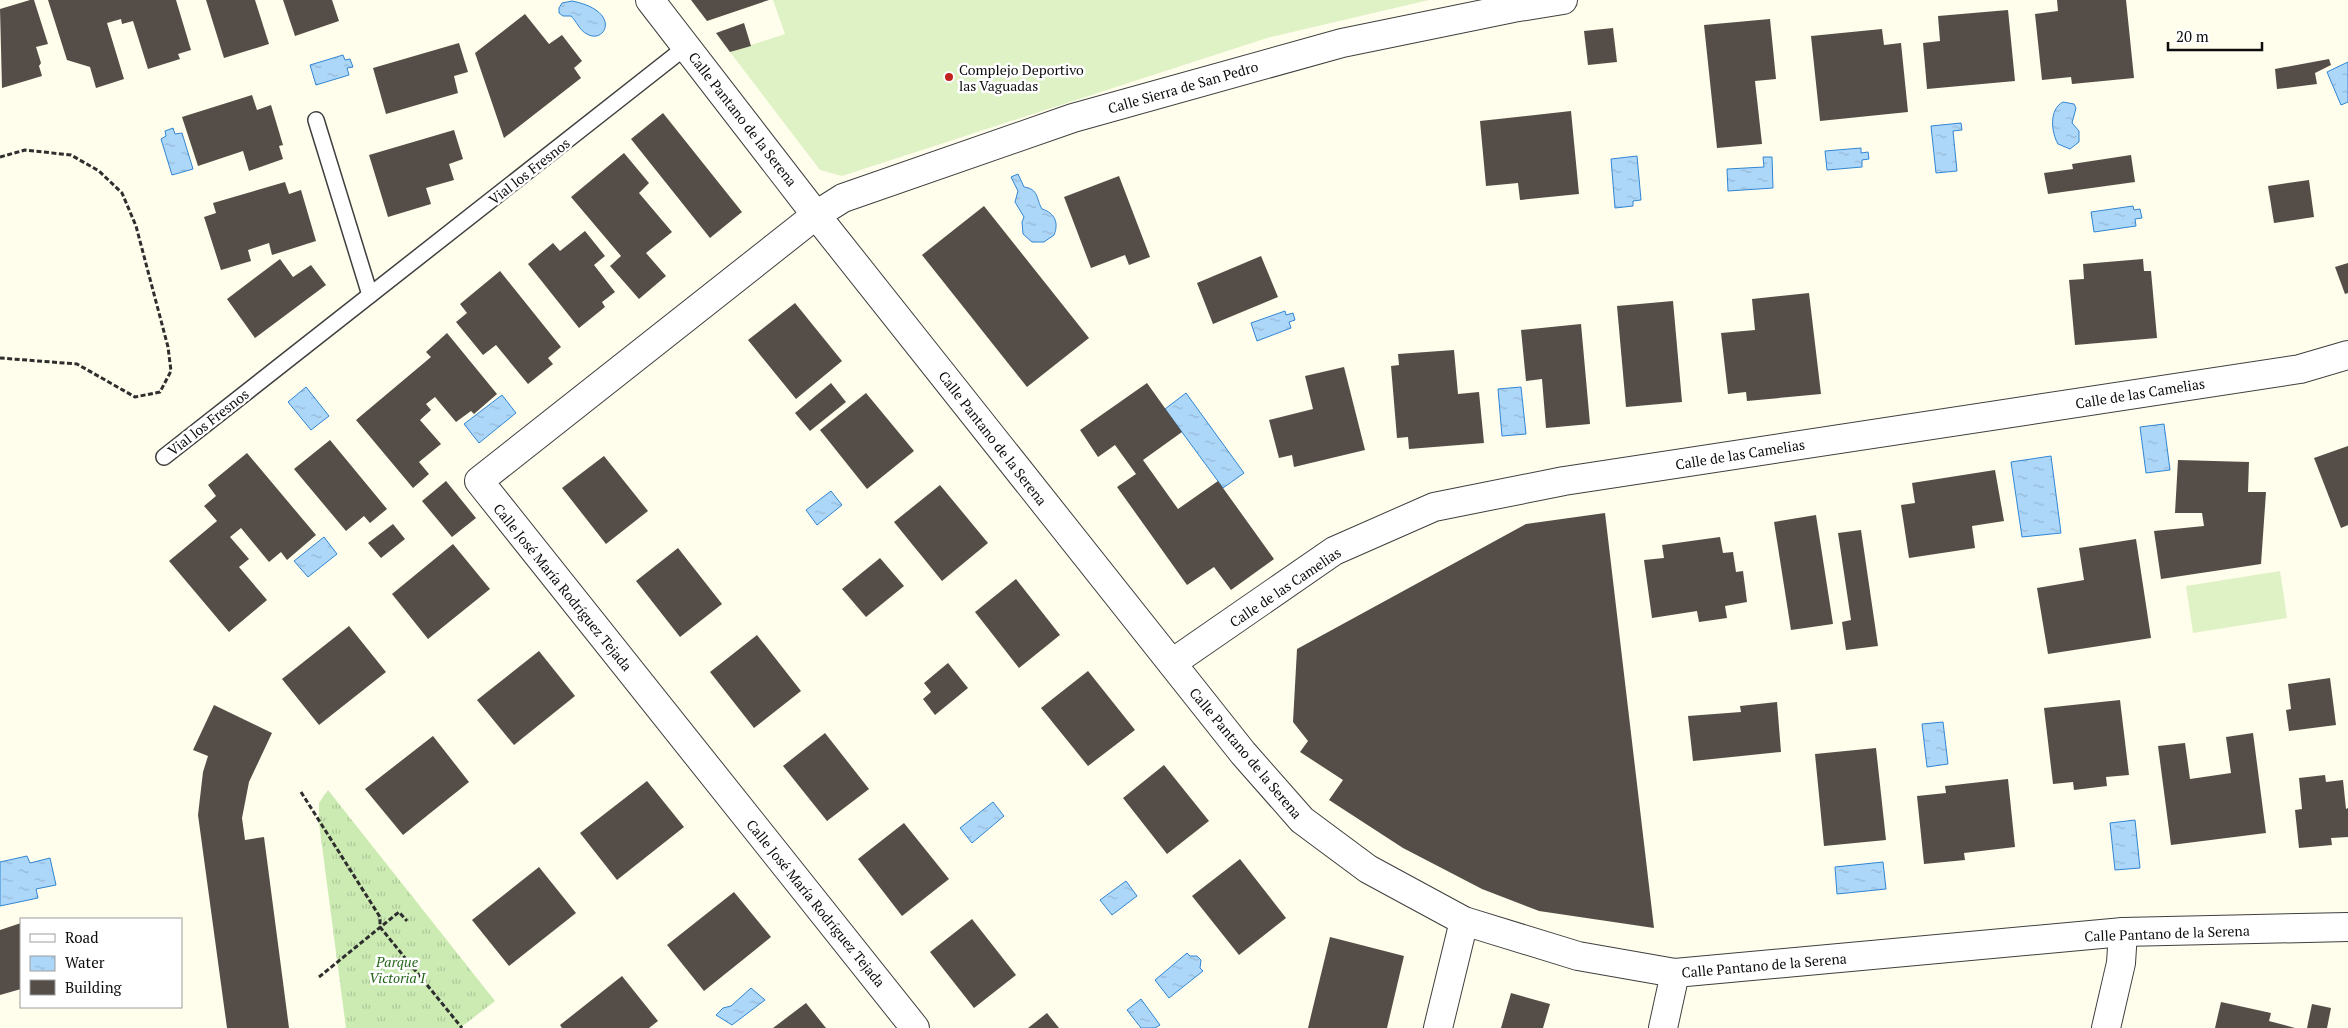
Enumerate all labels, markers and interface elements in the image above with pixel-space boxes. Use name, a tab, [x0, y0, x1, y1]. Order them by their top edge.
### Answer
scale bar	[2168, 20, 2262, 52]
text: 20 m	[2176, 26, 2209, 46]
street label: Calle Pantano de la Serena	[685, 48, 801, 190]
street label: Calle Sierra de San Pedro	[1106, 56, 1261, 118]
place label: Complejo Deportivo las Vaguadas	[959, 60, 1084, 95]
marker: Complejo Deportivo las Vaguadas	[943, 71, 955, 83]
street label: Vial los Fresnos	[484, 133, 574, 209]
street label: Calle Pantano de la Serena	[935, 367, 1051, 509]
street label: Calle de las Camelias	[2074, 373, 2206, 413]
street label: Vial los Fresnos	[163, 384, 253, 460]
street label: Calle de las Camelias	[1674, 434, 1806, 474]
street label: Calle José María Rodríguez Tejada	[489, 499, 637, 675]
street label: Calle de las Camelias	[1226, 543, 1344, 631]
street label: Calle Pantano de la Serena	[1185, 683, 1307, 823]
street label: Calle José María Rodríguez Tejada	[742, 815, 890, 991]
legend	[20, 918, 182, 1008]
street label: Calle Pantano de la Serena	[2084, 921, 2250, 945]
text: Road	[65, 927, 98, 947]
street label: Calle Pantano de la Serena	[1681, 948, 1847, 982]
text: Water	[65, 952, 105, 972]
park label: Parque Victoria I	[369, 952, 426, 987]
text: Building	[65, 977, 123, 997]

